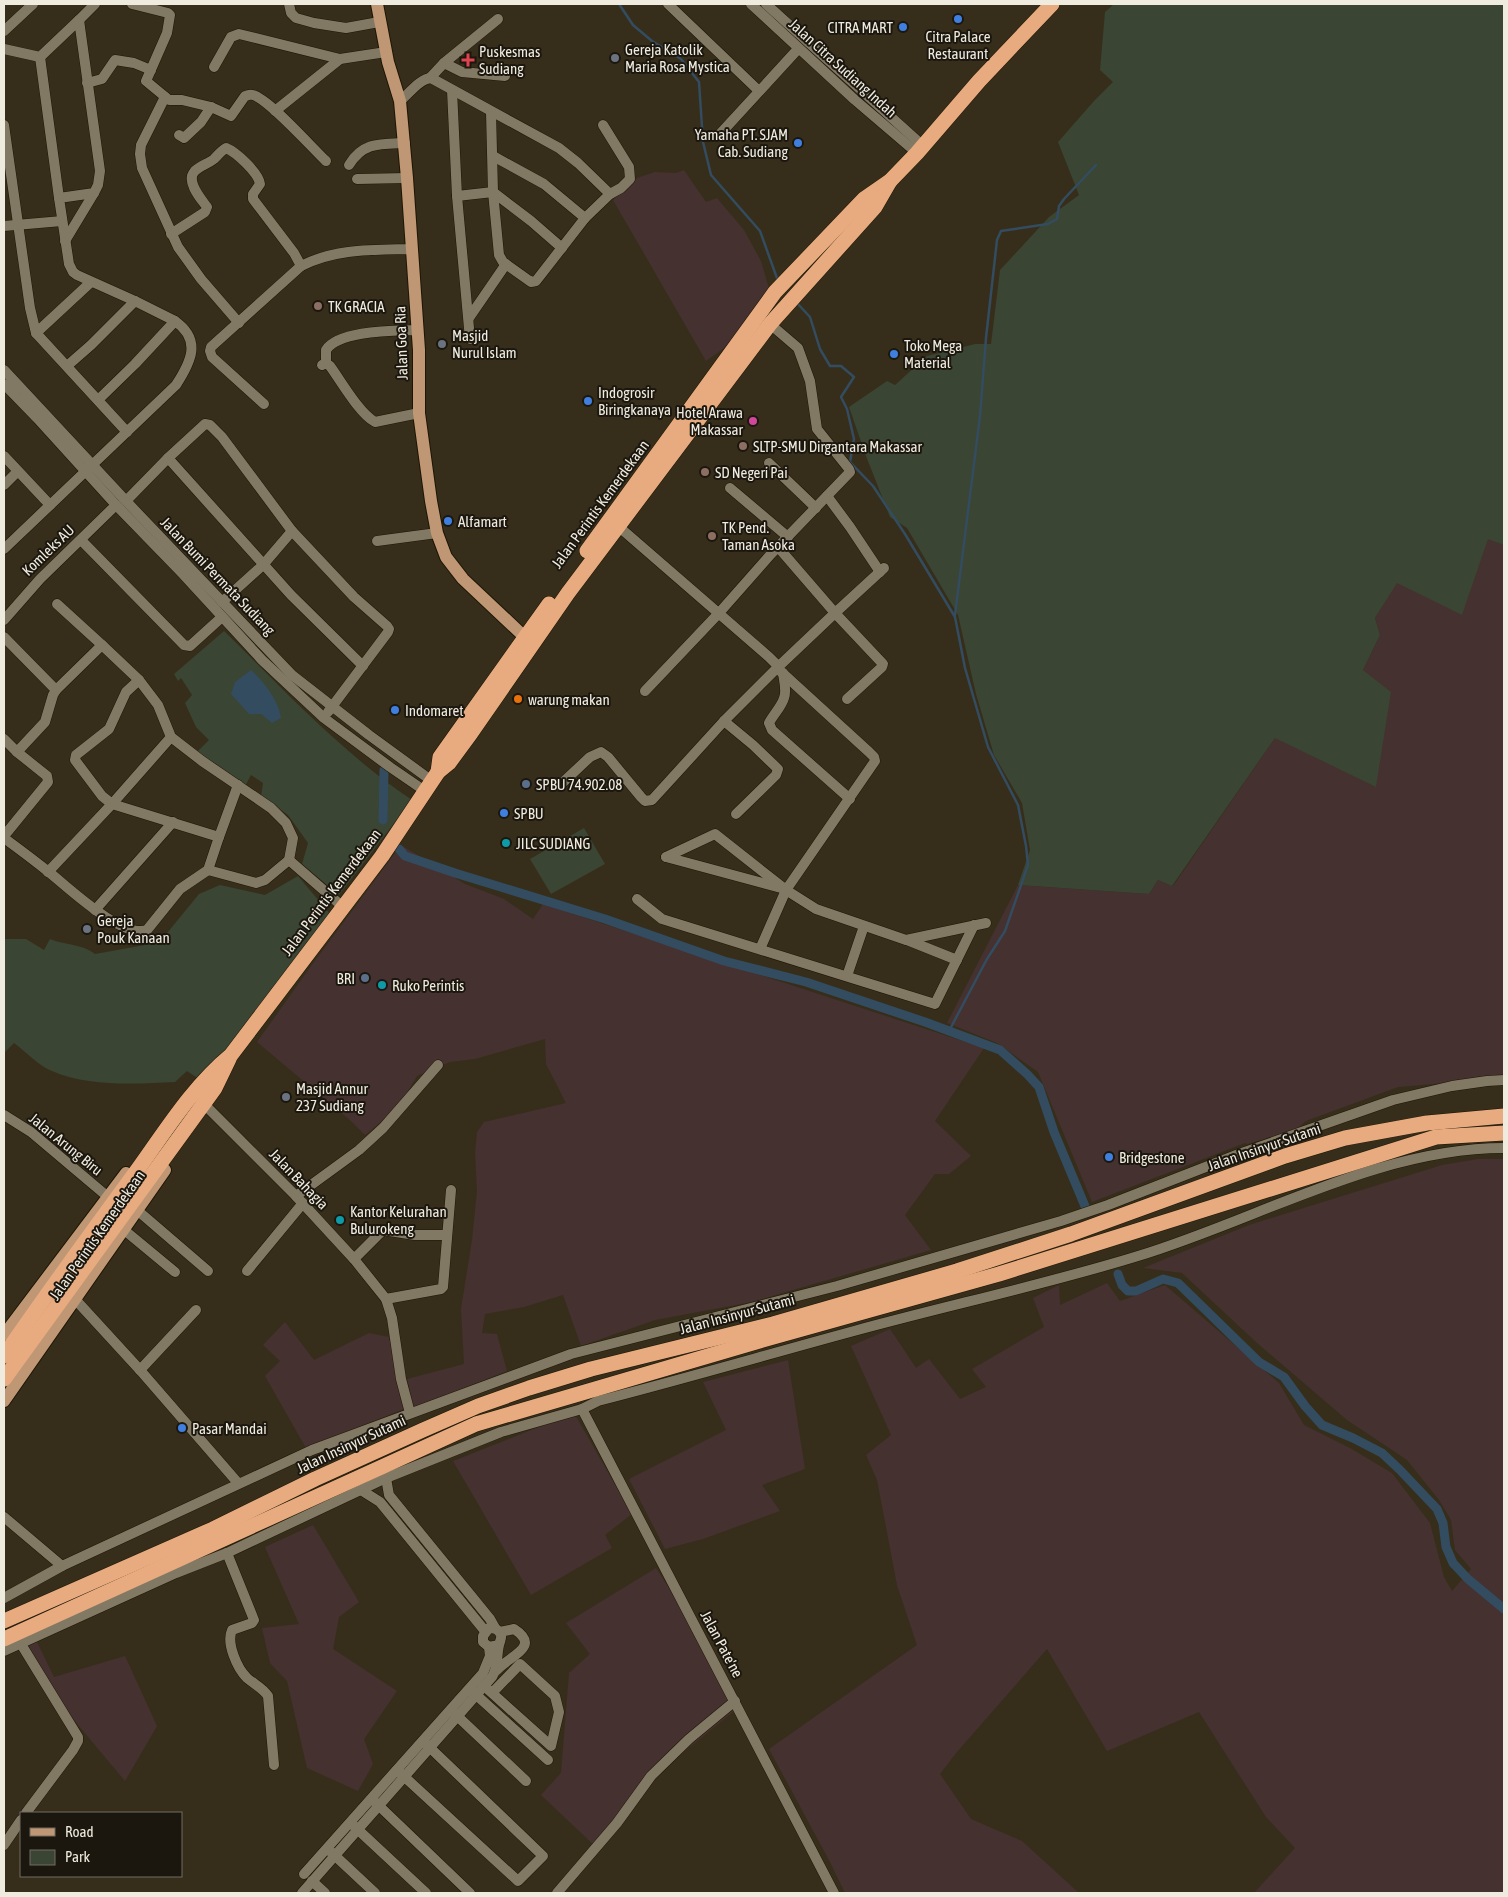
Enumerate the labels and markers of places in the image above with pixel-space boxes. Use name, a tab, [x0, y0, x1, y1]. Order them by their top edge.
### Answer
marker: Citra Palace Restaurant	[952, 13, 964, 25]
place label: CITRA MART	[827, 19, 893, 36]
marker: CITRA MART	[897, 21, 909, 33]
place label: Citra Palace Restaurant	[925, 28, 991, 62]
place label: Gereja Katolik Maria Rosa Mystica	[625, 41, 730, 75]
place label: Puskesmas Sudiang	[479, 43, 540, 77]
marker: Gereja Katolik Maria Rosa Mystica	[609, 52, 621, 64]
marker: Puskesmas Sudiang	[461, 53, 475, 67]
place label: Yamaha PT. SJAM Cab. Sudiang	[695, 126, 789, 160]
marker: Yamaha PT. SJAM Cab. Sudiang	[792, 137, 804, 149]
place label: TK GRACIA	[328, 298, 385, 315]
marker: TK GRACIA	[312, 300, 324, 312]
place label: Masjid Nurul Islam	[452, 327, 517, 361]
place label: Toko Mega Material	[904, 337, 962, 371]
marker: Masjid Nurul Islam	[436, 338, 448, 350]
marker: Toko Mega Material	[888, 348, 900, 360]
place label: Indogrosir Biringkanaya	[598, 384, 671, 418]
marker: Indogrosir Biringkanaya	[582, 395, 594, 407]
place label: Hotel Arawa Makassar	[676, 404, 744, 438]
marker: Hotel Arawa Makassar	[747, 415, 759, 427]
place label: SLTP-SMU Dirgantara Makassar	[753, 438, 923, 455]
marker: SLTP-SMU Dirgantara Makassar	[737, 440, 749, 452]
place label: SD Negeri Pai	[715, 464, 788, 481]
marker: SD Negeri Pai	[699, 466, 711, 478]
place label: Alfamart	[458, 513, 507, 530]
marker: Alfamart	[442, 515, 454, 527]
place label: TK Pend. Taman Asoka	[722, 519, 795, 553]
marker: TK Pend. Taman Asoka	[706, 530, 718, 542]
place label: warung makan	[528, 691, 610, 708]
marker: warung makan	[512, 693, 524, 705]
place label: Indomaret	[405, 702, 464, 719]
marker: Indomaret	[389, 704, 401, 716]
place label: SPBU 74.902.08	[536, 776, 622, 793]
marker: SPBU 74.902.08	[520, 778, 532, 790]
place label: SPBU	[514, 805, 544, 822]
marker: SPBU	[498, 807, 510, 819]
place label: JILC SUDIANG	[516, 835, 591, 852]
marker: JILC SUDIANG	[500, 837, 512, 849]
place label: Gereja Pouk Kanaan	[97, 912, 170, 946]
marker: Gereja Pouk Kanaan	[81, 923, 93, 935]
place label: BRI	[337, 970, 355, 987]
marker: BRI	[359, 972, 371, 984]
place label: Ruko Perintis	[392, 977, 464, 994]
marker: Ruko Perintis	[376, 979, 388, 991]
place label: Masjid Annur 237 Sudiang	[296, 1080, 369, 1114]
marker: Masjid Annur 237 Sudiang	[280, 1091, 292, 1103]
place label: Bridgestone	[1119, 1149, 1185, 1166]
marker: Bridgestone	[1103, 1151, 1115, 1163]
place label: Kantor Kelurahan Bulurokeng	[350, 1203, 447, 1237]
marker: Kantor Kelurahan Bulurokeng	[334, 1214, 346, 1226]
place label: Pasar Mandai	[192, 1420, 267, 1437]
marker: Pasar Mandai	[176, 1422, 188, 1434]

